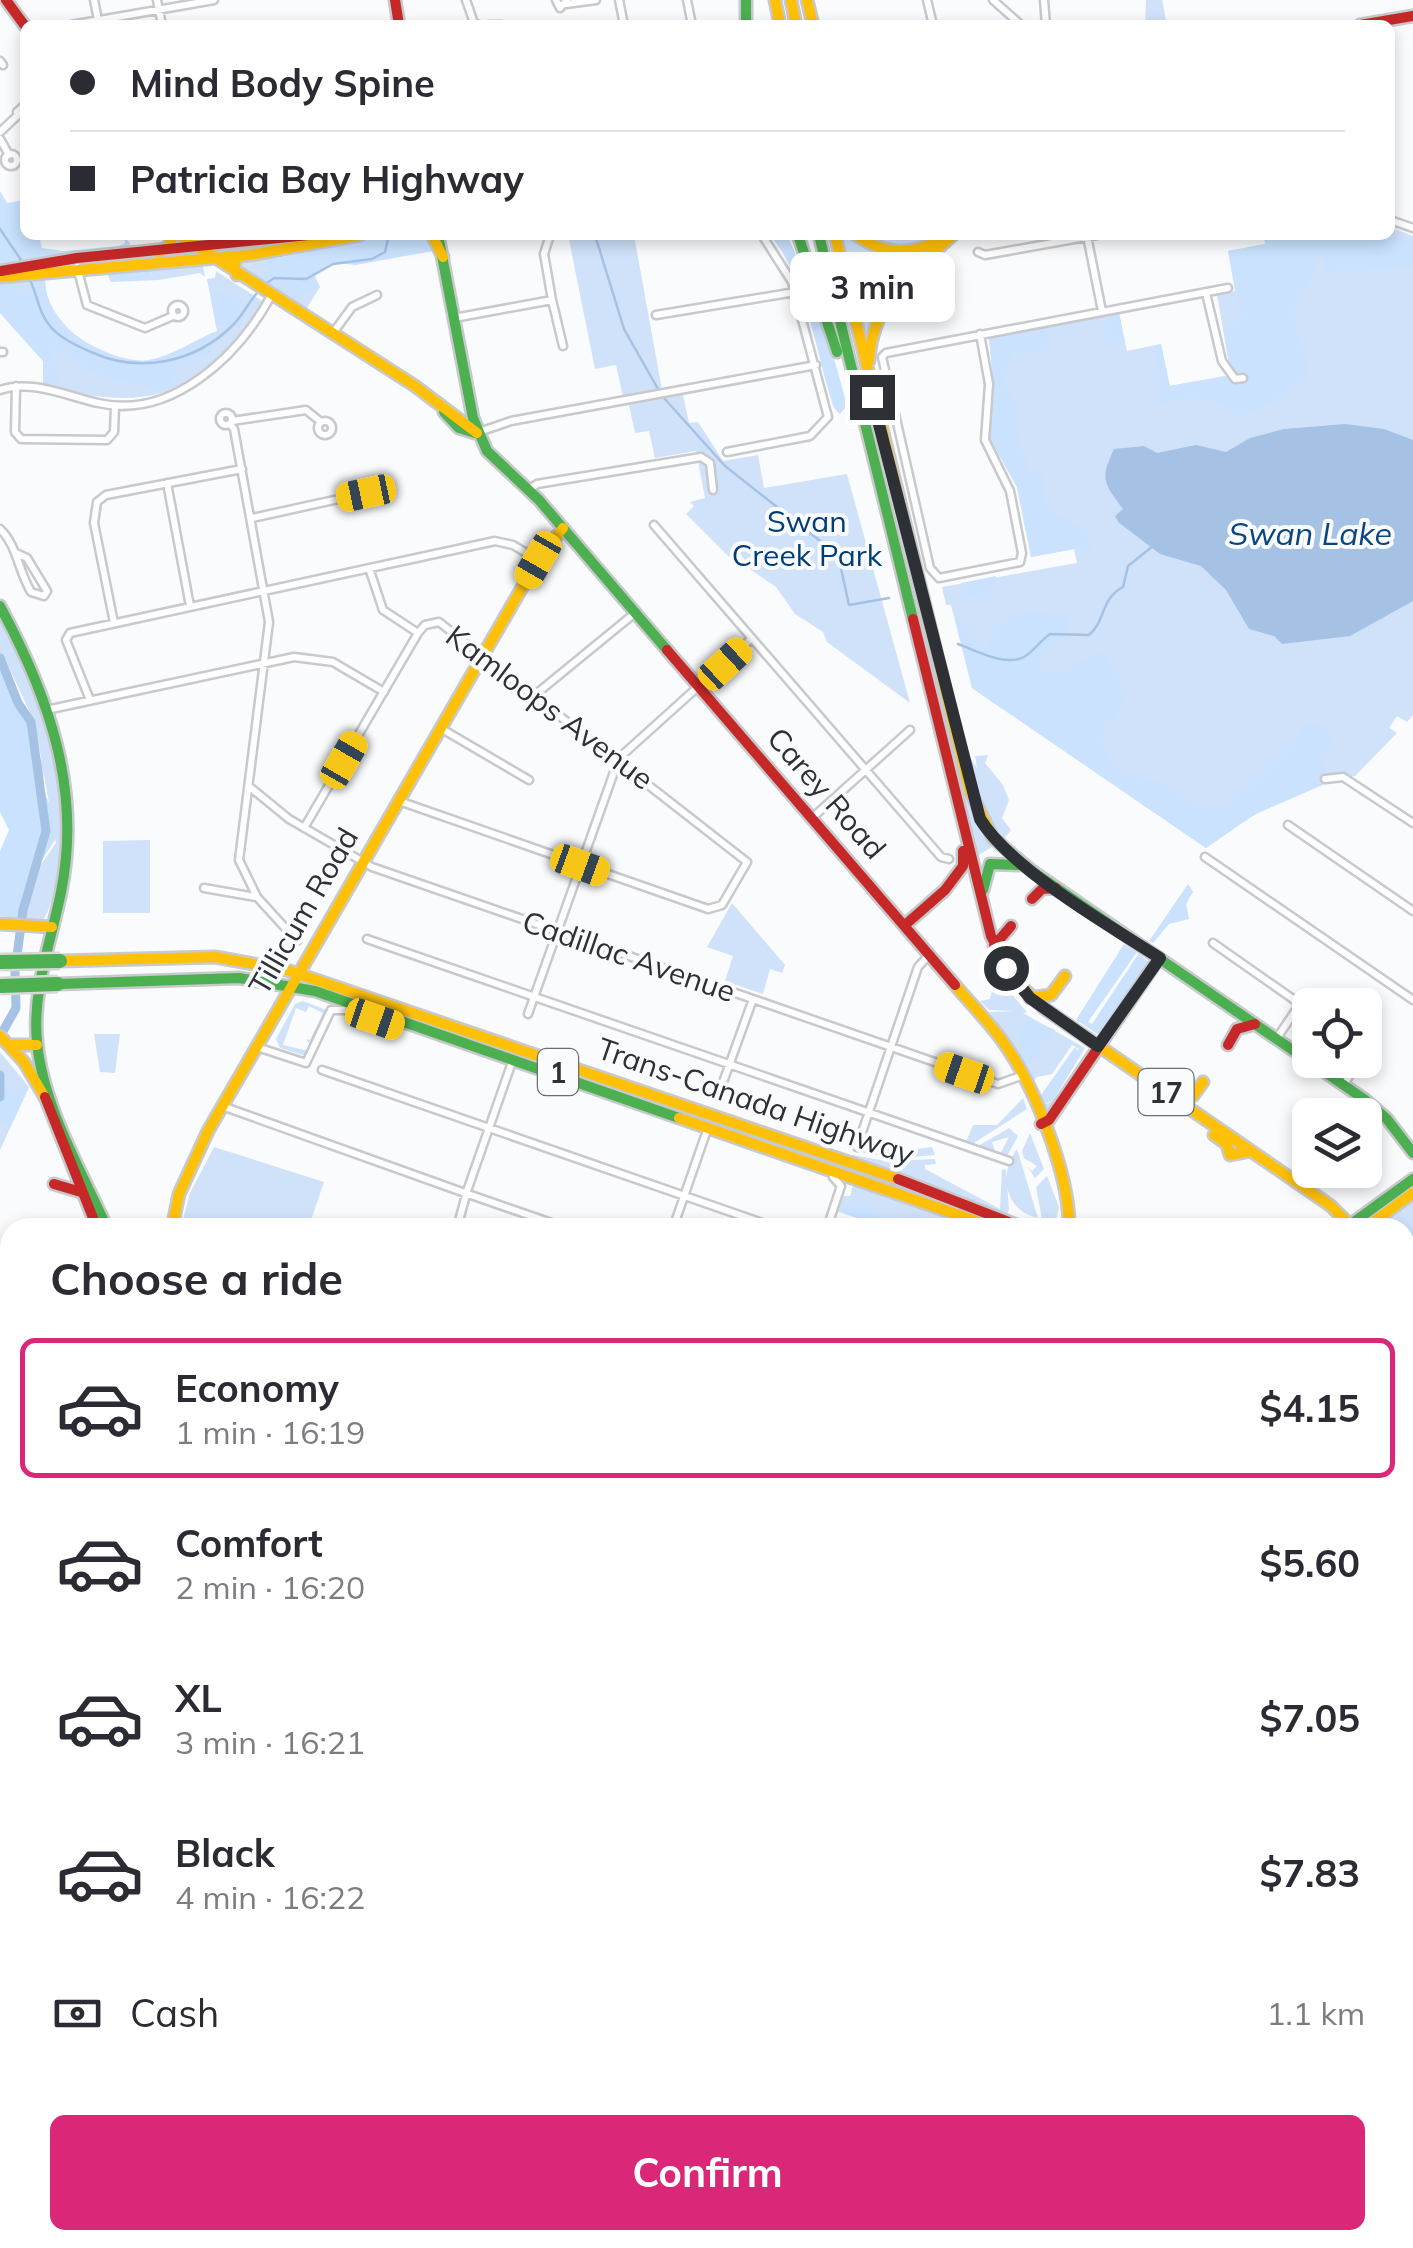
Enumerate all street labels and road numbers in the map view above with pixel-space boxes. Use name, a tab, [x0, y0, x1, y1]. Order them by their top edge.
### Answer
street label: Kamloops Avenue	[439, 617, 661, 797]
street label: Carey Road	[759, 719, 895, 867]
street label: Tillicum Road	[240, 821, 366, 1001]
street label: Cadillac Avenue	[518, 902, 740, 1010]
street label: Trans-Canada Highway	[593, 1029, 919, 1173]
road number: 1	[538, 1049, 578, 1095]
road number: 17	[1138, 1069, 1194, 1115]

